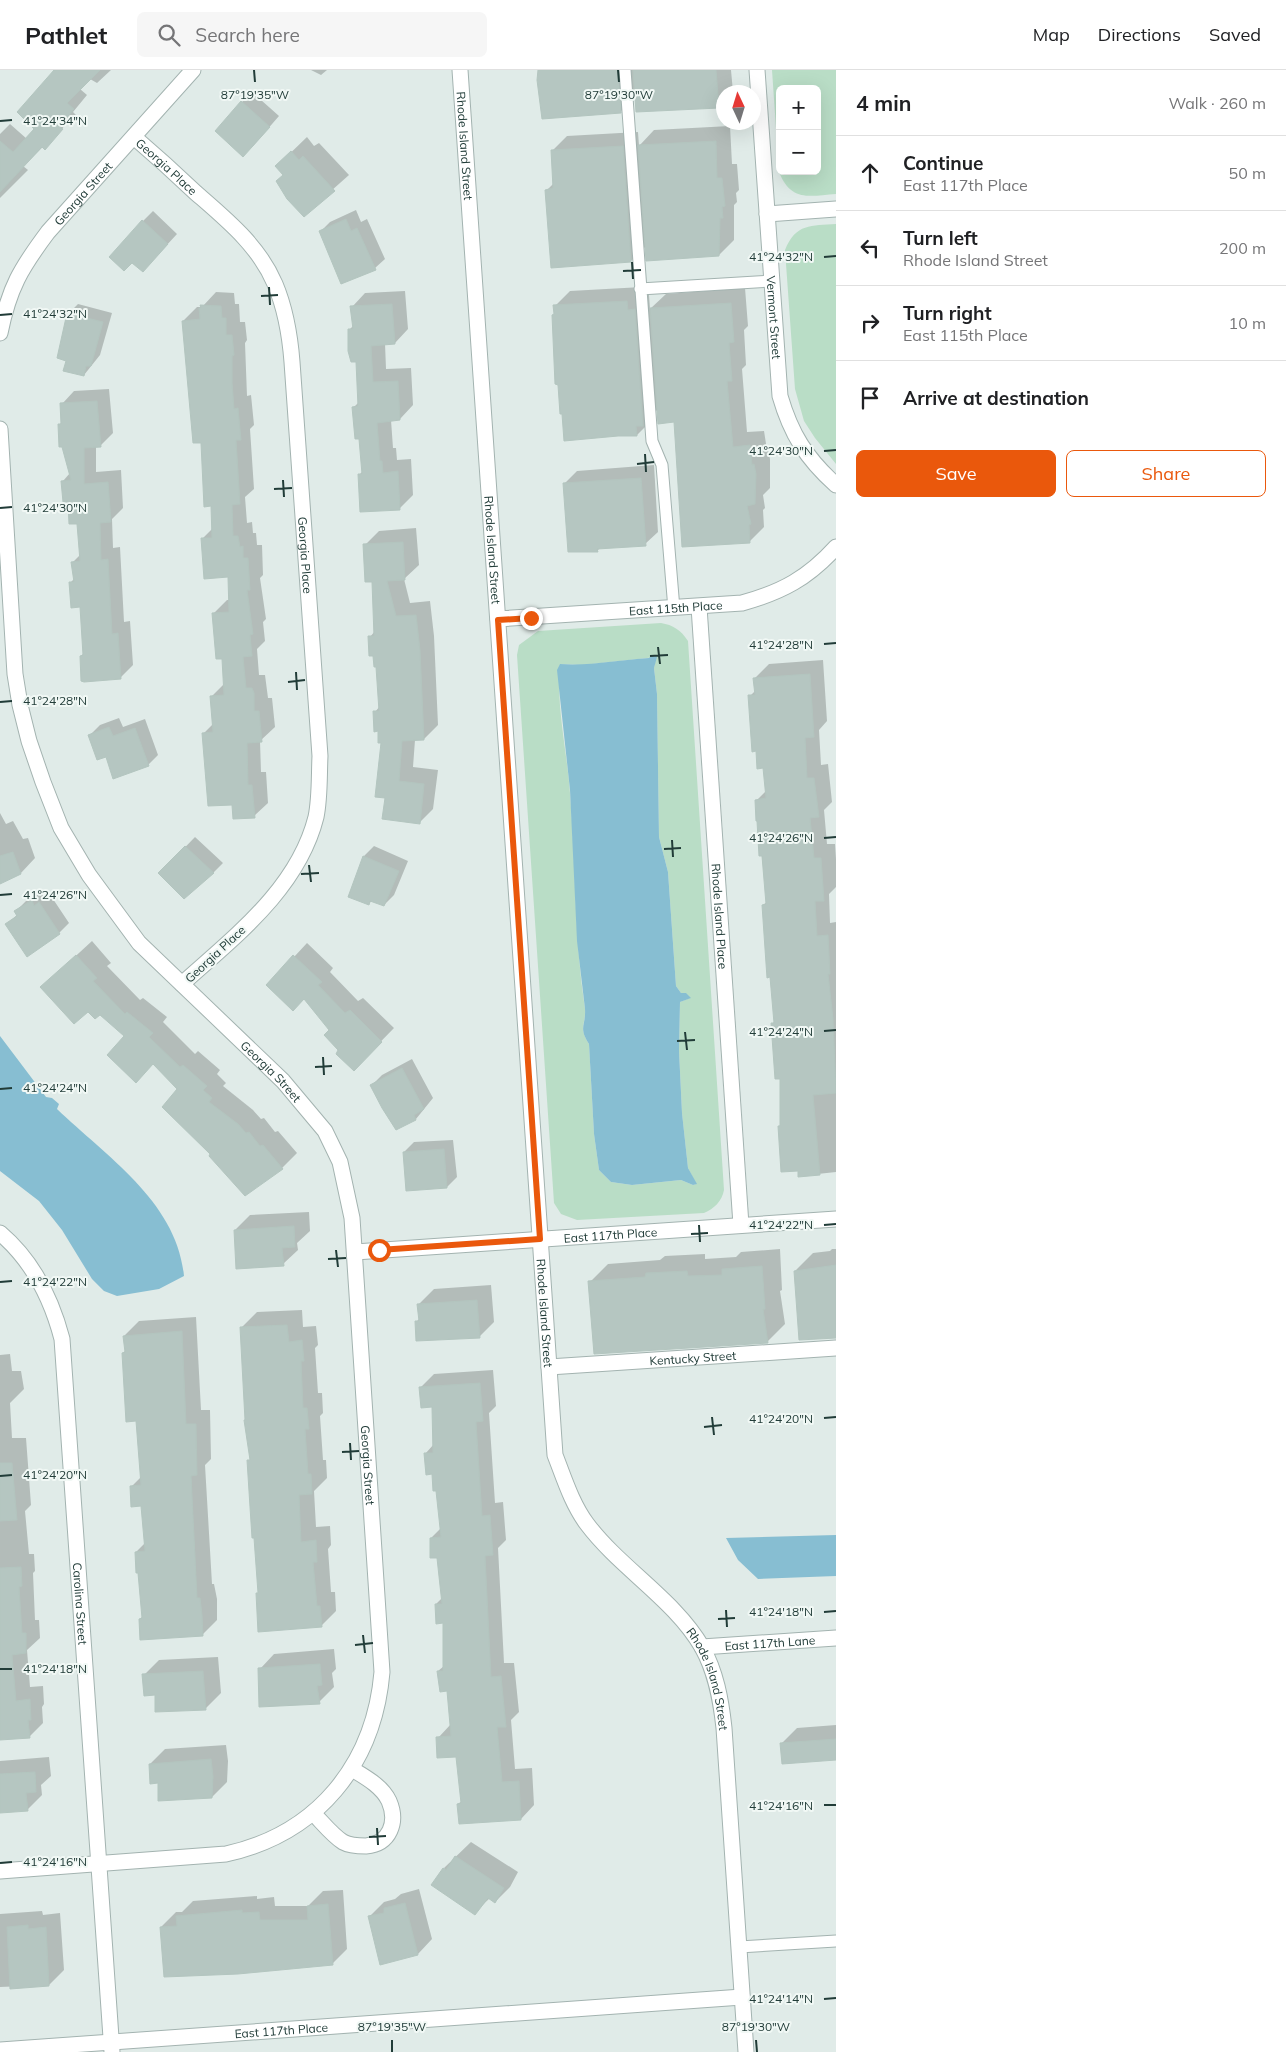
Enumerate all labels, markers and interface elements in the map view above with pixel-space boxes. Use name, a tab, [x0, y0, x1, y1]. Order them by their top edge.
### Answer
search box	[137, 12, 487, 57]
text: Pathlet	[25, 20, 107, 50]
icon: search	[155, 21, 183, 49]
text: Search here	[195, 23, 300, 47]
text: Map	[1033, 23, 1070, 46]
text: Directions	[1098, 23, 1181, 46]
text: Saved	[1209, 23, 1261, 46]
north arrow	[716, 85, 761, 130]
map controls	[776, 85, 821, 175]
button: +	[776, 85, 821, 130]
text: 87°19'35"W	[221, 87, 289, 102]
text: 87°19'30"W	[585, 87, 653, 102]
text: 4 min	[856, 90, 911, 116]
street label: Rhode Island Street	[454, 91, 476, 201]
text: Walk · 260 m	[1168, 93, 1266, 113]
text: 41°24'34"N	[23, 113, 87, 128]
button: −	[776, 130, 821, 175]
street label: Georgia Place	[133, 135, 200, 198]
text: Continue	[903, 151, 983, 175]
street label: Georgia Street	[50, 158, 115, 228]
icon: ahead	[856, 159, 884, 187]
text: 50 m	[1229, 163, 1266, 183]
text: East 117th Place	[903, 175, 1028, 195]
text: Turn left	[903, 226, 978, 250]
icon: left	[856, 234, 884, 262]
text: 200 m	[1219, 238, 1266, 258]
text: 41°24'32"N	[749, 249, 813, 264]
text: Rhode Island Street	[903, 250, 1048, 270]
street label: Vermont Street	[764, 275, 785, 360]
text: Turn right	[903, 301, 992, 325]
text: 41°24'32"N	[23, 306, 87, 321]
icon: right	[856, 309, 884, 337]
text: 10 m	[1229, 313, 1266, 333]
text: East 115th Place	[903, 325, 1028, 345]
icon: arrive	[856, 384, 884, 412]
text: Arrive at destination	[903, 386, 1089, 410]
text: 41°24'30"N	[749, 443, 813, 458]
button: Save	[856, 450, 1056, 497]
button: Share	[1066, 450, 1266, 497]
street label: Rhode Island Street	[482, 495, 504, 605]
text: 41°24'30"N	[23, 500, 87, 515]
street label: Georgia Place	[296, 516, 316, 594]
street label: East 115th Place	[628, 597, 723, 618]
route end	[520, 607, 543, 630]
text: 41°24'28"N	[749, 637, 813, 652]
text: 41°24'28"N	[23, 693, 87, 708]
text: 41°24'26"N	[749, 830, 813, 845]
street label: Rhode Island Place	[709, 863, 731, 970]
text: 41°24'26"N	[23, 887, 87, 902]
street label: Georgia Place	[182, 922, 248, 986]
text: 41°24'24"N	[749, 1024, 813, 1039]
street label: Georgia Street	[238, 1037, 305, 1105]
text: 41°24'24"N	[23, 1080, 87, 1095]
text: 41°24'22"N	[749, 1217, 813, 1232]
street label: East 117th Place	[563, 1224, 658, 1245]
route start	[368, 1239, 391, 1262]
street label: Rhode Island Street	[534, 1258, 556, 1368]
text: 41°24'22"N	[23, 1274, 87, 1289]
street label: Kentucky Street	[649, 1347, 737, 1368]
text: 41°24'20"N	[749, 1411, 813, 1426]
street label: Georgia Street	[358, 1425, 378, 1506]
text: 41°24'20"N	[23, 1467, 87, 1482]
street label: Carolina Street	[70, 1562, 91, 1645]
text: 41°24'18"N	[749, 1604, 813, 1619]
street label: Rhode Island Street	[684, 1624, 732, 1731]
street label: East 117th Lane	[724, 1632, 816, 1653]
text: 41°24'18"N	[23, 1661, 87, 1676]
text: 41°24'16"N	[749, 1798, 813, 1813]
text: 41°24'16"N	[23, 1854, 87, 1869]
text: 41°24'14"N	[749, 1991, 813, 2006]
street label: East 117th Place	[234, 2019, 329, 2041]
text: 87°19'35"W	[358, 2019, 426, 2034]
text: 87°19'30"W	[722, 2019, 790, 2034]

